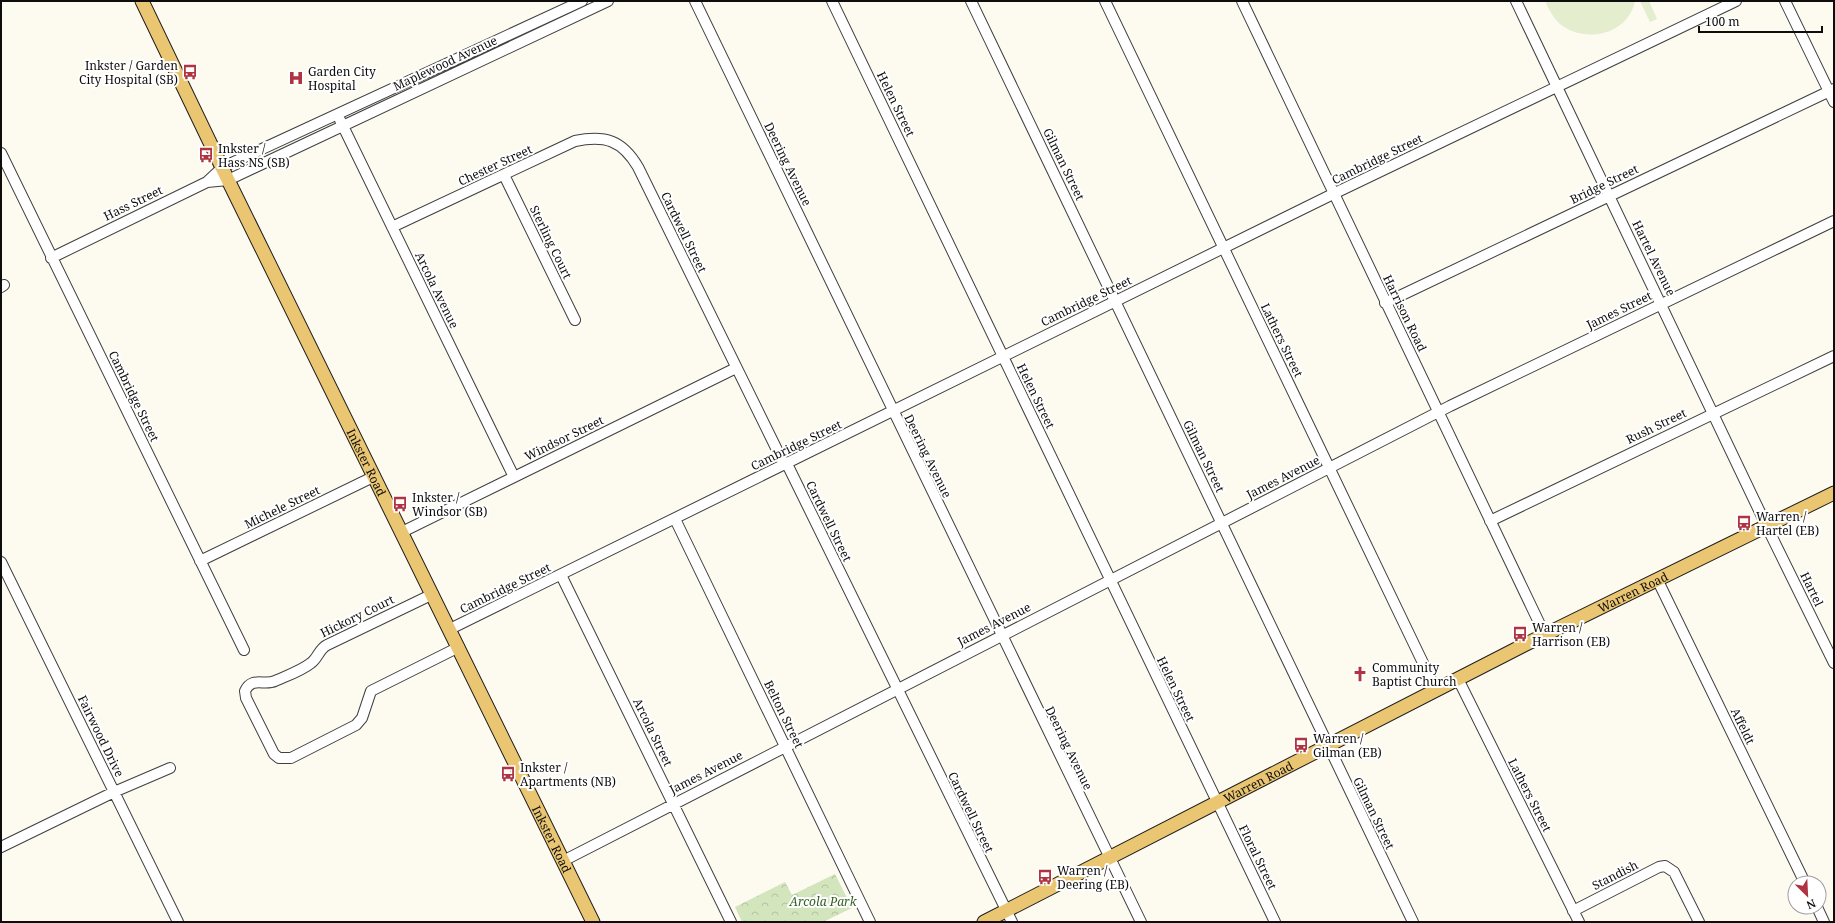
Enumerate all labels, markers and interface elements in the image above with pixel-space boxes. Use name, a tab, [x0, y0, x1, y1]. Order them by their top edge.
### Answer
scale bar	[1699, 8, 1822, 34]
text: 100 m	[1705, 13, 1740, 30]
street label: Maplewood Avenue	[390, 31, 500, 95]
place label: Inkster / Garden City Hospital (SB)	[79, 57, 178, 88]
bus stop icon: Inkster / Garden City Hospital (SB)	[181, 63, 199, 81]
place label: Garden City Hospital	[308, 63, 376, 94]
hospital icon: Garden City Hospital	[287, 69, 305, 87]
street label: Helen Street	[873, 69, 919, 139]
street label: Deering Avenue	[760, 119, 816, 209]
street label: Gilman Street	[1039, 125, 1089, 203]
street label: Cambridge Street	[1329, 130, 1425, 188]
place label: Inkster / Hass NS (SB)	[218, 140, 290, 171]
street label: Chester Street	[455, 140, 535, 190]
bus stop icon: Inkster / Hass NS (SB)	[197, 146, 215, 164]
street label: Bridge Street	[1567, 160, 1641, 208]
street label: Hass Street	[101, 181, 165, 225]
street label: Cardwell Street	[657, 189, 711, 275]
street label: Sterling Court	[526, 203, 576, 281]
street label: Hartel Avenue	[1628, 217, 1680, 299]
street label: Arcola Avenue	[411, 249, 463, 331]
street label: Cambridge Street	[1038, 272, 1134, 330]
street label: Harrison Road	[1379, 272, 1431, 355]
street label: James Street	[1583, 287, 1655, 334]
street label: Lathers Street	[1257, 300, 1307, 380]
street label: Cambridge Street	[105, 348, 163, 444]
street label: Helen Street	[1013, 361, 1059, 431]
street label: Rush Street	[1623, 404, 1689, 448]
street label: Windsor Street	[522, 411, 606, 465]
street label: Deering Avenue	[900, 411, 956, 501]
street label: Cambridge Street	[748, 416, 844, 474]
street label: Gilman Street	[1179, 417, 1229, 495]
street label: Inkster Road	[343, 426, 391, 499]
street label: James Avenue	[1243, 451, 1323, 503]
street label: Cardwell Street	[802, 478, 856, 564]
street label: Michele Street	[242, 481, 322, 533]
place label: Inkster / Windsor (SB)	[412, 489, 487, 520]
bus stop icon: Inkster / Windsor (SB)	[391, 495, 409, 513]
place label: Warren / Hartel (EB)	[1756, 508, 1819, 539]
bus stop icon: Warren / Hartel (EB)	[1735, 514, 1753, 532]
street label: Cambridge Street	[457, 559, 553, 617]
street label: Warren Road	[1595, 567, 1671, 616]
street label: Hartel	[1796, 569, 1828, 609]
street label: Hickory Court	[317, 591, 397, 641]
street label: James Avenue	[954, 598, 1034, 650]
place label: Warren / Harrison (EB)	[1532, 619, 1610, 650]
bus stop icon: Warren / Harrison (EB)	[1511, 625, 1529, 643]
street label: Helen Street	[1153, 654, 1199, 724]
place label: Community Baptist Church	[1372, 659, 1457, 690]
church icon: Community Baptist Church	[1351, 665, 1369, 683]
street label: Belton Street	[760, 677, 808, 751]
street label: Fairwood Drive	[74, 692, 128, 780]
street label: Arcola Street	[629, 695, 677, 769]
street label: Deering Avenue	[1041, 703, 1097, 793]
street label: Affeldt	[1727, 705, 1759, 747]
place label: Warren / Gilman (EB)	[1313, 730, 1382, 761]
bus stop icon: Warren / Gilman (EB)	[1292, 736, 1310, 754]
street label: James Avenue	[666, 746, 746, 798]
street label: Lathers Street	[1504, 755, 1556, 835]
street label: Warren Road	[1220, 756, 1296, 806]
place label: Inkster / Apartments (NB)	[520, 759, 616, 790]
bus stop icon: Inkster / Apartments (NB)	[499, 765, 517, 783]
street label: Cardwell Street	[944, 769, 998, 855]
street label: Gilman Street	[1349, 774, 1399, 852]
street label: Inkster Road	[528, 802, 576, 876]
street label: Floral Street	[1235, 822, 1281, 892]
street label: Standish	[1589, 856, 1641, 894]
place label: Warren / Deering (EB)	[1057, 862, 1129, 893]
bus stop icon: Warren / Deering (EB)	[1036, 868, 1054, 886]
north arrow	[1787, 875, 1827, 915]
park label: Arcola Park	[788, 893, 858, 910]
text: N	[1804, 896, 1818, 913]

